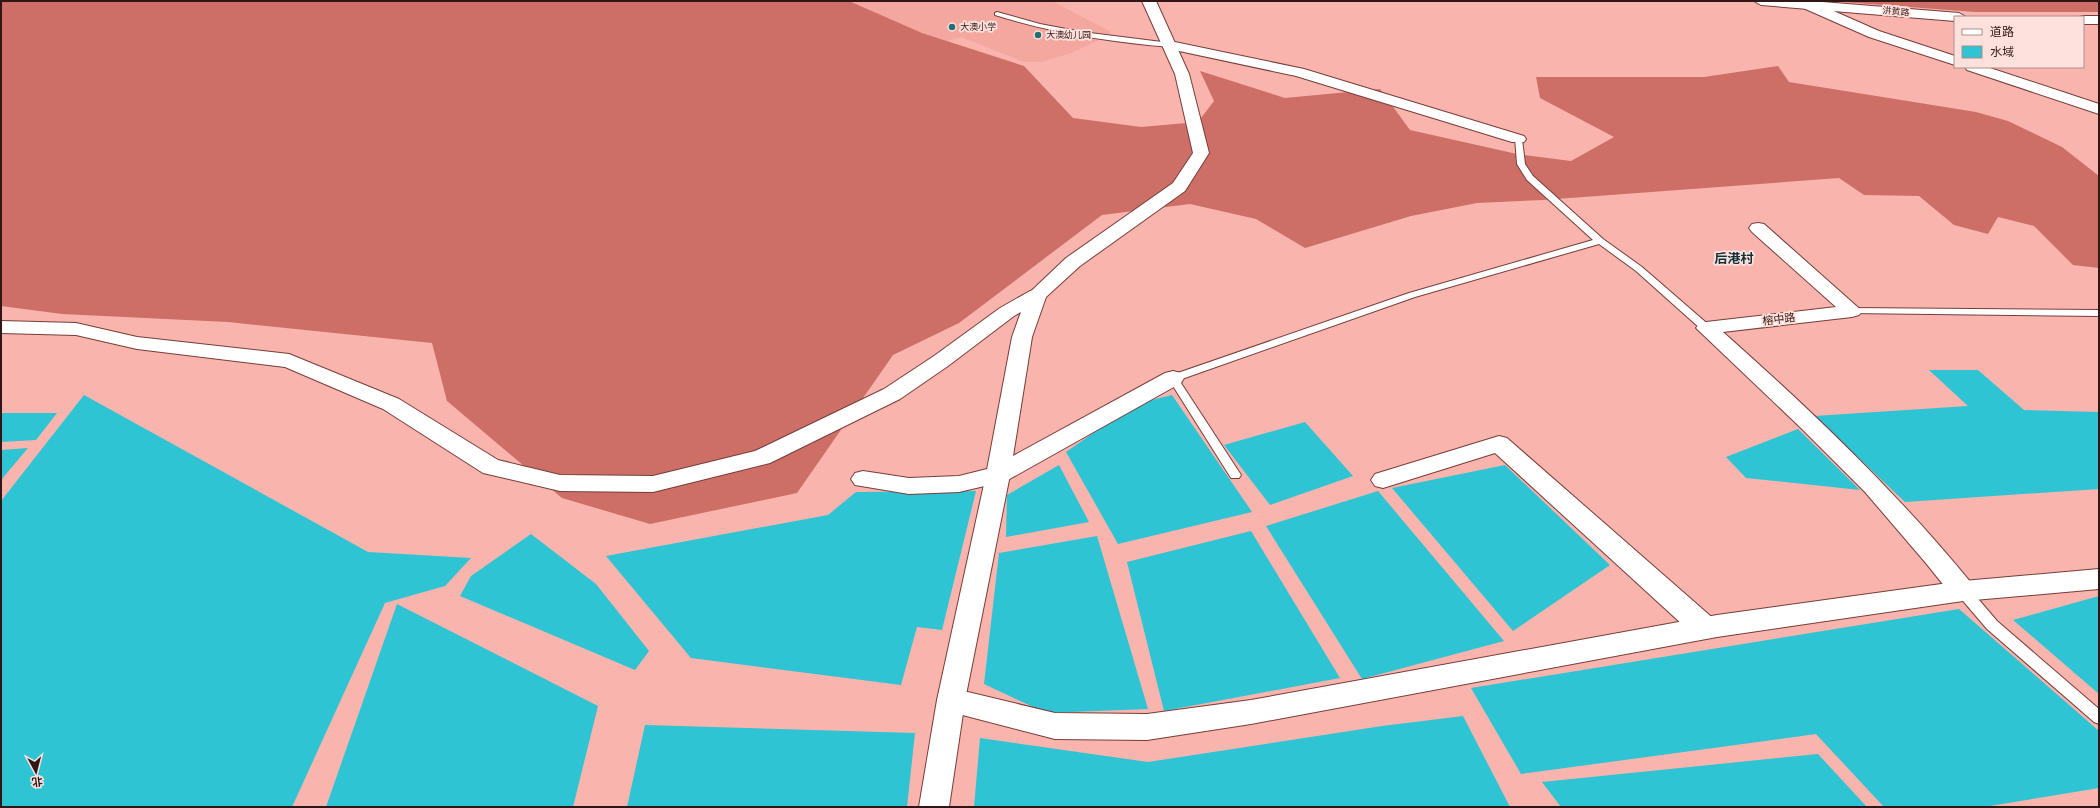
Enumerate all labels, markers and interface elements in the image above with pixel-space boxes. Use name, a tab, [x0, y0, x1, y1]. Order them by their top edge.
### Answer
street label: 汫黄路	[1882, 5, 1910, 19]
legend	[1954, 16, 2084, 68]
marker: 大澳小学	[947, 22, 957, 32]
place label: 大澳小学	[960, 22, 996, 33]
text: 道路	[1990, 25, 2014, 41]
marker: 大澳幼儿园	[1033, 30, 1043, 40]
place label: 大澳幼儿园	[1046, 30, 1091, 41]
text: 水域	[1990, 45, 2014, 61]
district label: 后港村	[1714, 251, 1754, 268]
street label: 榕中路	[1762, 311, 1796, 329]
north arrow	[16, 752, 56, 792]
text: 北	[31, 773, 43, 789]

